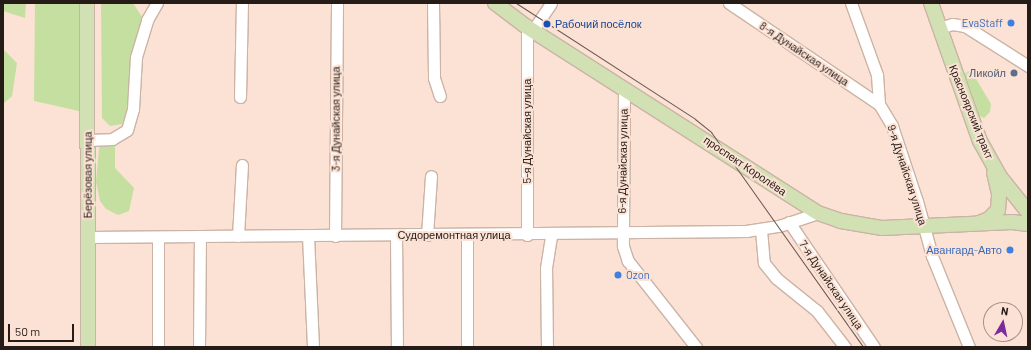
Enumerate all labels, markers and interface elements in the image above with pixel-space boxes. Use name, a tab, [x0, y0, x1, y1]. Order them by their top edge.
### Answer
place label: EvaStaff	[962, 16, 1003, 30]
place label: Рабочий посёлок	[555, 17, 642, 31]
marker: EvaStaff	[1006, 18, 1016, 28]
marker: Рабочий посёлок	[542, 19, 552, 29]
street label: 8-я Дунайская улица	[757, 19, 851, 89]
street label: Красноярский тракт	[946, 63, 996, 161]
place label: Ликойл	[969, 66, 1006, 80]
street label: 3-я Дунайская улица	[329, 67, 343, 171]
marker: Ликойл	[1009, 68, 1019, 78]
street label: 5-я Дунайская улица	[520, 79, 534, 183]
street label: 6-я Дунайская улица	[615, 109, 631, 213]
street label: 9-я Дунайская улица	[885, 123, 929, 227]
street label: Берёзовая улица	[81, 132, 95, 218]
street label: проспект Королёва	[701, 133, 789, 199]
street label: Судоремонтная улица	[397, 228, 511, 242]
street label: 7-я Дунайская улица	[796, 238, 866, 332]
place label: Авангард-Авто	[926, 243, 1002, 257]
marker: Авангард-Авто	[1005, 245, 1015, 255]
place label: Ozon	[626, 268, 650, 282]
marker: Ozon	[613, 270, 623, 280]
north arrow	[983, 302, 1023, 342]
text: N	[1000, 304, 1009, 318]
scale bar	[10, 316, 76, 342]
text: 50 m	[15, 324, 40, 338]

